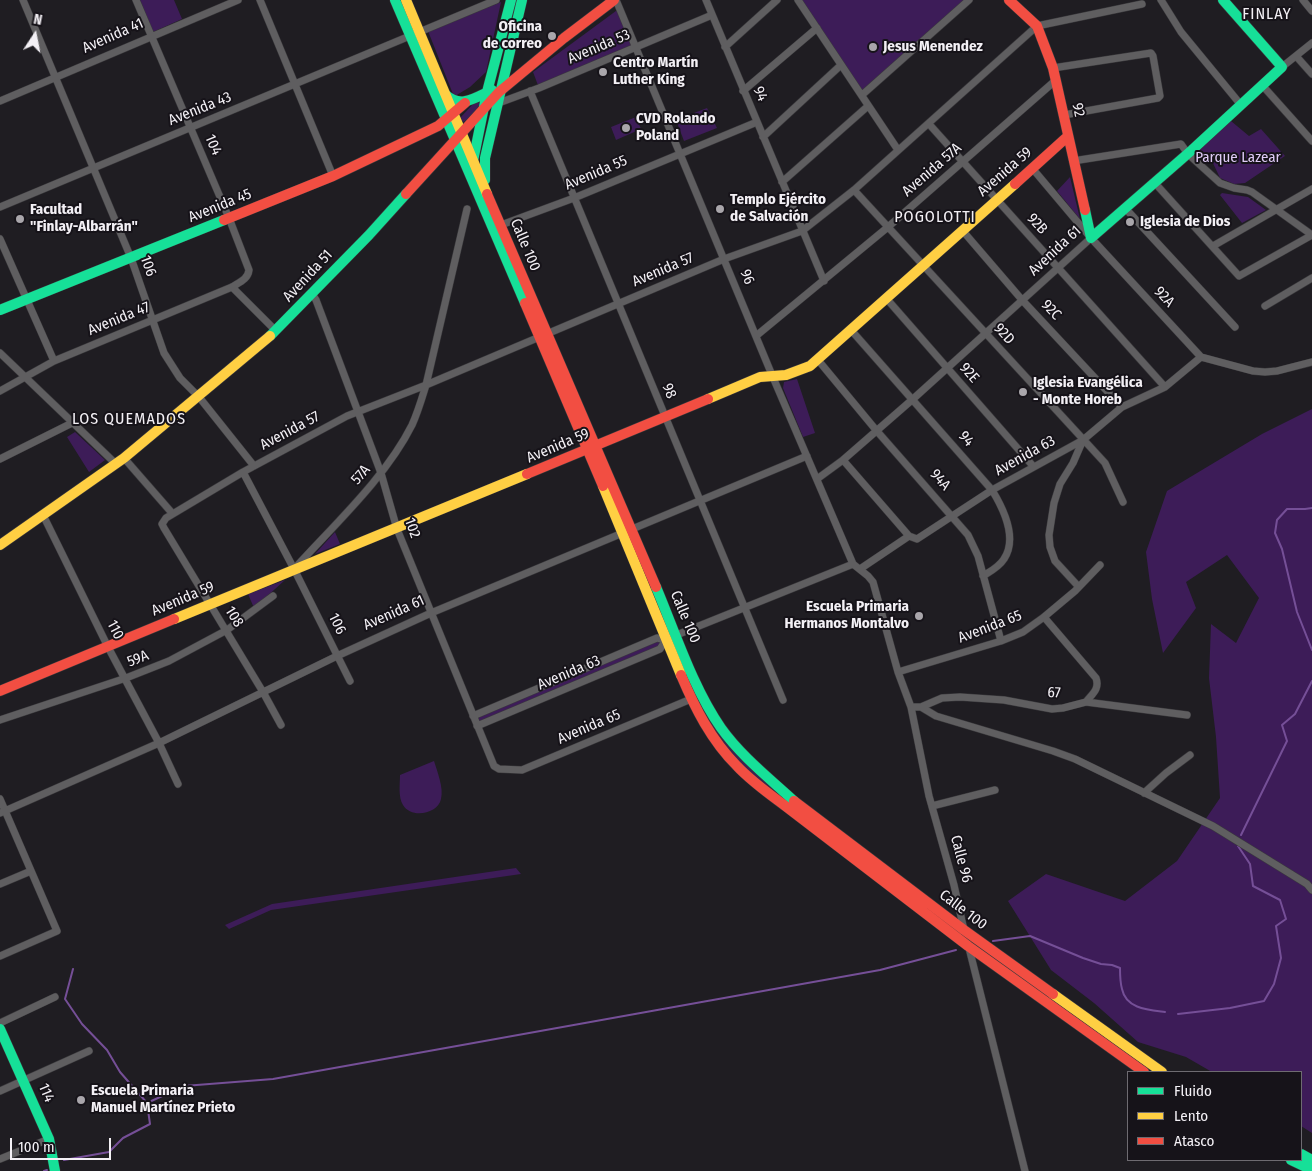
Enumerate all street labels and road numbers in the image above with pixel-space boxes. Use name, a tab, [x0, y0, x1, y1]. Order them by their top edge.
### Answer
street label: Avenida 41	[80, 15, 146, 57]
street label: Avenida 53	[565, 26, 633, 68]
street label: 94	[749, 84, 771, 104]
street label: Avenida 43	[166, 88, 234, 130]
street label: 92	[1068, 102, 1088, 118]
street label: 104	[201, 132, 225, 158]
street label: Avenida 57A	[899, 139, 965, 201]
street label: Avenida 59	[974, 143, 1036, 201]
street label: Avenida 55	[562, 152, 630, 194]
street label: Avenida 45	[186, 185, 254, 227]
street label: 92B	[1023, 210, 1051, 238]
street label: Calle 100	[506, 216, 544, 274]
street label: Avenida 61	[1025, 222, 1085, 280]
street label: Avenida 51	[279, 246, 337, 306]
street label: Avenida 57	[629, 249, 697, 291]
street label: 106	[136, 253, 160, 279]
street label: 96	[736, 267, 758, 287]
street label: 92A	[1150, 283, 1178, 311]
street label: 92C	[1037, 296, 1065, 324]
street label: Avenida 47	[85, 298, 153, 340]
street label: 92D	[990, 320, 1018, 348]
street label: 92E	[955, 359, 983, 387]
street label: 98	[658, 381, 680, 401]
street label: Avenida 57	[257, 408, 323, 454]
street label: Avenida 59	[524, 425, 592, 467]
street label: 94	[954, 428, 978, 450]
street label: Avenida 63	[992, 432, 1058, 480]
street label: 57A	[348, 462, 374, 488]
street label: 94A	[926, 466, 954, 494]
street label: 102	[400, 515, 424, 541]
street label: Avenida 59	[149, 578, 217, 620]
street label: Calle 100	[666, 588, 704, 646]
street label: Avenida 61	[361, 592, 427, 634]
street label: 108	[221, 603, 247, 631]
street label: Avenida 65	[956, 607, 1024, 647]
street label: 106	[324, 611, 350, 637]
street label: 110	[103, 617, 127, 643]
street label: 59A	[125, 647, 151, 671]
street label: Avenida 63	[535, 652, 603, 694]
street label: 67	[1047, 684, 1061, 702]
street label: Avenida 65	[555, 706, 623, 748]
street label: Calle 96	[946, 833, 976, 885]
street label: Calle 100	[936, 886, 990, 934]
street label: 114	[34, 1081, 58, 1105]

